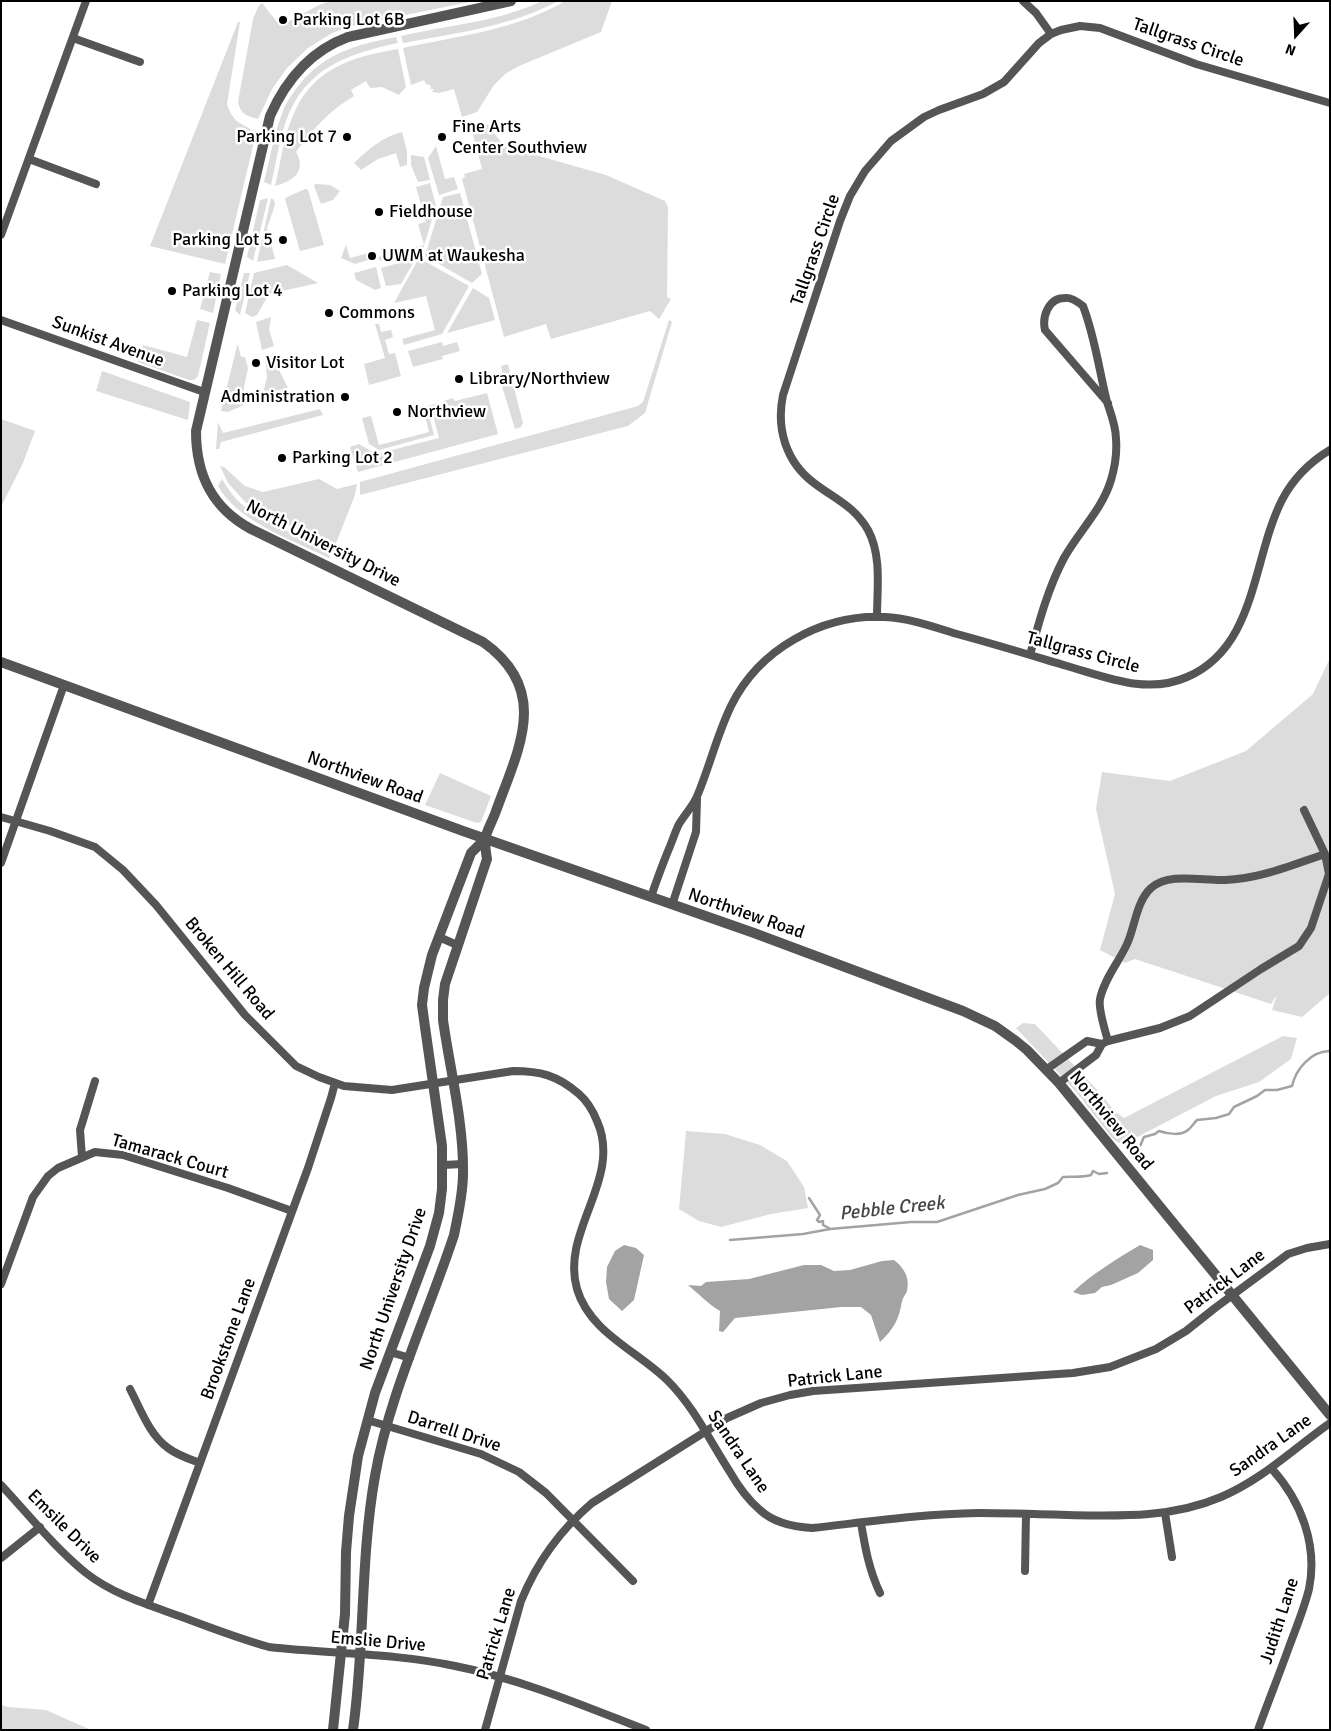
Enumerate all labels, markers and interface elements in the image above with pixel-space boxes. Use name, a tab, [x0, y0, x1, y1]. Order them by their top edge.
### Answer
place label: Parking Lot 6B	[293, 9, 405, 31]
north arrow	[1271, 10, 1321, 60]
marker: Parking Lot 6B	[277, 14, 289, 26]
street label: Tallgrass Circle	[1129, 14, 1247, 72]
text: N	[1283, 40, 1298, 59]
place label: Fine Arts Center Southview	[452, 116, 587, 158]
place label: Parking Lot 7	[236, 126, 337, 148]
marker: Parking Lot 7	[341, 131, 353, 143]
marker: Fine Arts Center Southview	[436, 131, 448, 143]
street label: Tallgrass Circle	[787, 191, 845, 309]
place label: Fieldhouse	[389, 201, 473, 223]
marker: Fieldhouse	[373, 206, 385, 218]
place label: Parking Lot 5	[172, 229, 273, 251]
marker: Parking Lot 5	[277, 234, 289, 246]
place label: UWM at Waukesha	[382, 245, 525, 267]
marker: UWM at Waukesha	[366, 250, 378, 262]
place label: Parking Lot 4	[182, 280, 283, 302]
marker: Parking Lot 4	[166, 285, 178, 297]
place label: Commons	[339, 302, 415, 324]
marker: Commons	[323, 307, 335, 319]
street label: Sunkist Avenue	[49, 312, 167, 372]
place label: Visitor Lot	[266, 352, 344, 374]
marker: Visitor Lot	[250, 357, 262, 369]
place label: Library/Northview	[469, 368, 610, 390]
marker: Library/Northview	[453, 373, 465, 385]
place label: Administration	[221, 386, 335, 408]
marker: Administration	[339, 391, 351, 403]
place label: Northview	[407, 401, 486, 423]
marker: Northview	[391, 406, 403, 418]
place label: Parking Lot 2	[292, 447, 393, 469]
marker: Parking Lot 2	[276, 452, 288, 464]
street label: North University Drive	[242, 496, 404, 592]
street label: Tallgrass Circle	[1024, 628, 1142, 678]
street label: Northview Road	[304, 747, 426, 809]
street label: Northview Road	[685, 884, 807, 944]
street label: Broken Hill Road	[180, 913, 278, 1025]
street label: Northview Road	[1064, 1067, 1158, 1175]
street label: Tamarack Court	[109, 1130, 231, 1184]
water label: Pebble Creek	[838, 1192, 946, 1226]
street label: North University Drive	[356, 1205, 432, 1373]
street label: Patrick Lane	[1180, 1245, 1270, 1319]
street label: Brookstone Lane	[197, 1275, 261, 1403]
street label: Patrick Lane	[786, 1361, 884, 1393]
street label: Sandra Lane	[702, 1406, 774, 1498]
street label: Darrell Drive	[404, 1407, 504, 1457]
street label: Sandra Lane	[1226, 1410, 1316, 1482]
street label: Emsile Drive	[23, 1486, 105, 1568]
street label: Judith Lane	[1256, 1575, 1304, 1667]
street label: Patrick Lane	[473, 1585, 521, 1683]
street label: Emslie Drive	[329, 1627, 427, 1657]

